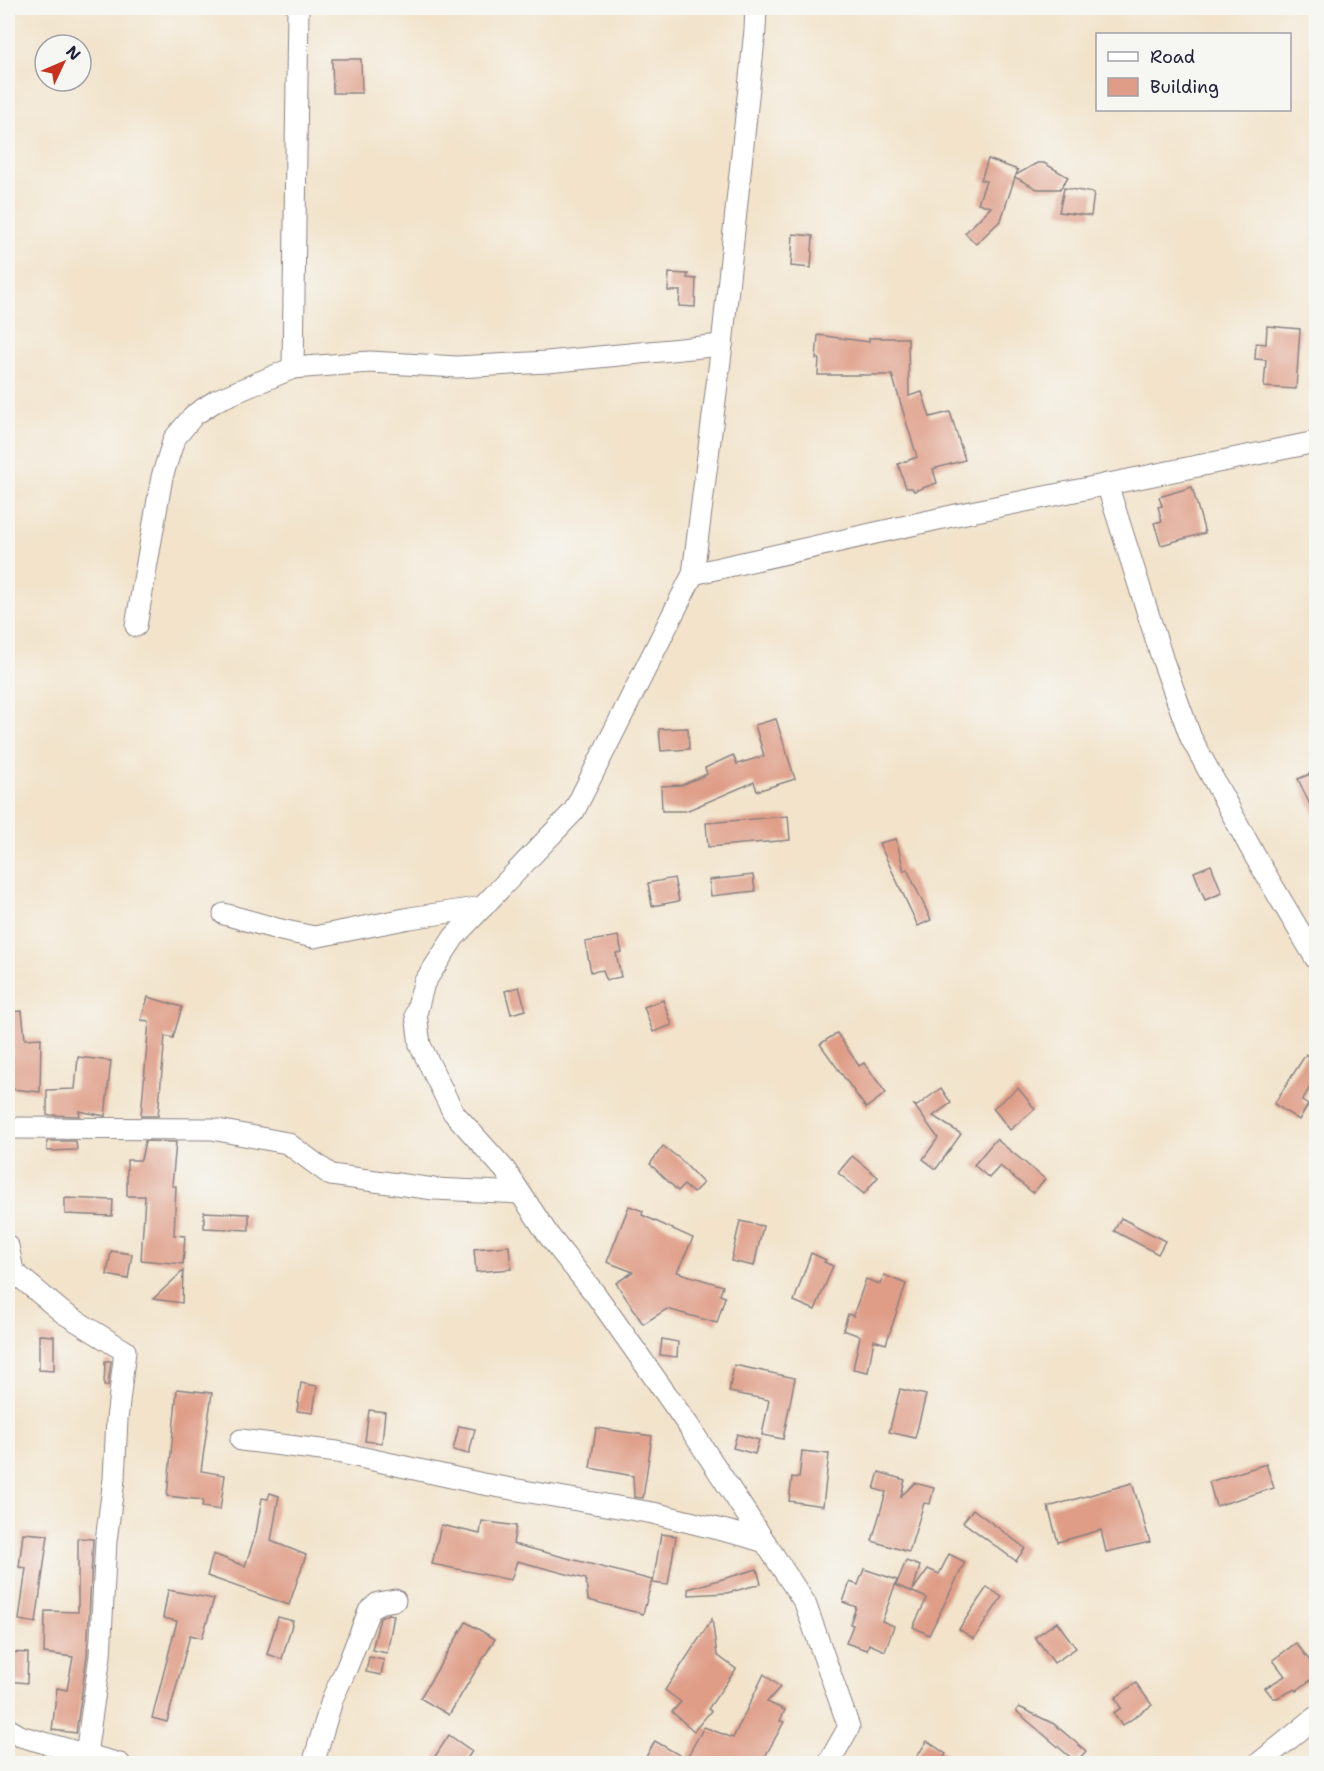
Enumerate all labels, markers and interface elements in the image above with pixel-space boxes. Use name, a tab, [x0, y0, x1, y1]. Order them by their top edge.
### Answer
north arrow	[33, 33, 93, 93]
legend	[1096, 33, 1291, 111]
text: N	[61, 41, 85, 65]
text: Road	[1150, 45, 1195, 69]
text: Building	[1150, 75, 1219, 99]

